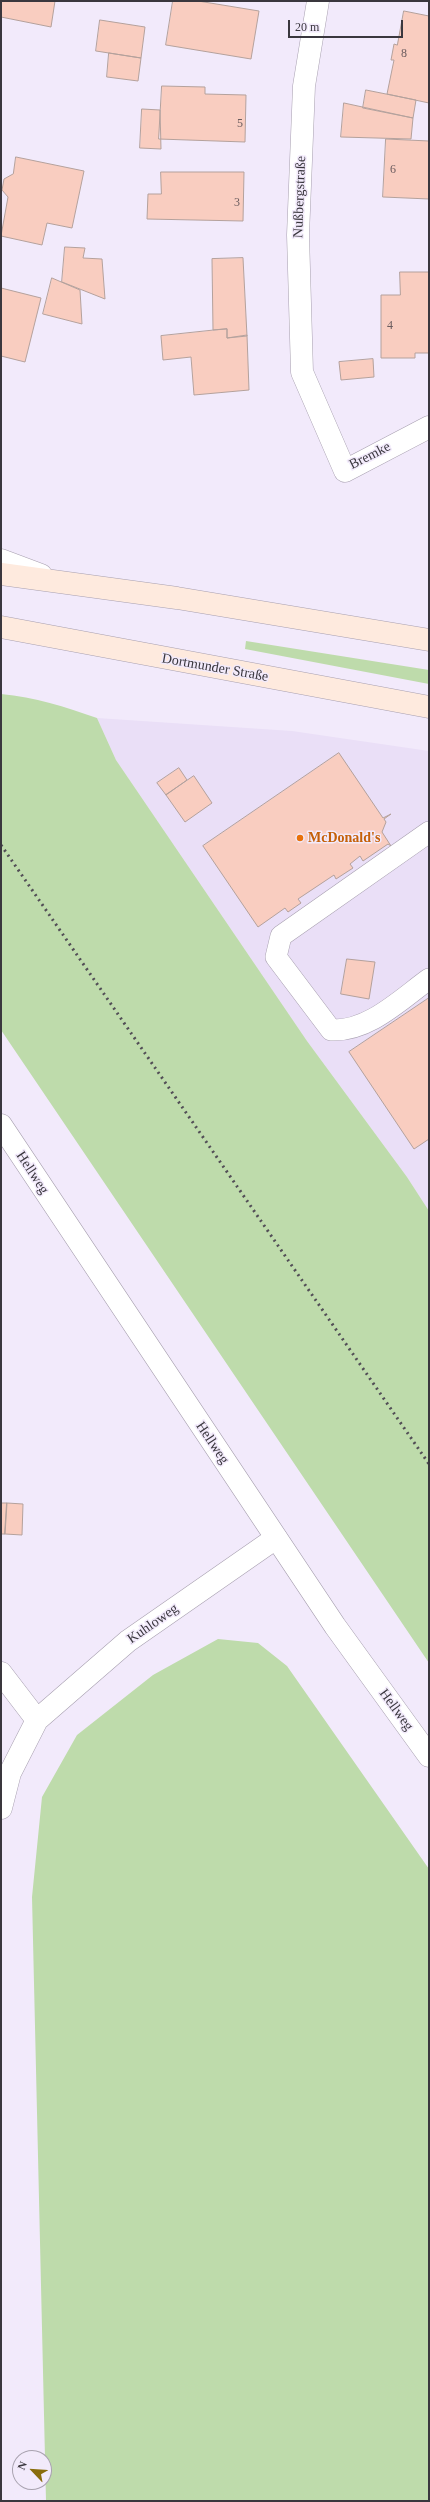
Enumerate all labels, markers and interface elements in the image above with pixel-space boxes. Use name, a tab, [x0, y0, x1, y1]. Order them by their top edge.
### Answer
scale bar	[290, 12, 405, 38]
text: 20 m	[295, 20, 319, 34]
house number: 8	[401, 47, 407, 61]
house number: 5	[237, 117, 243, 131]
street label: Nußbergstraße	[290, 156, 310, 238]
house number: 6	[390, 163, 396, 177]
house number: 3	[234, 196, 240, 210]
house number: 4	[387, 319, 393, 333]
street label: Bremke	[346, 438, 394, 474]
street label: Dortmunder Straße	[161, 650, 269, 686]
place label: McDonald's	[308, 830, 380, 846]
marker: McDonald's	[295, 833, 305, 843]
street label: Hellweg	[12, 1149, 52, 1197]
street label: Hellweg	[192, 1419, 232, 1467]
street label: Kuhloweg	[124, 1600, 182, 1648]
street label: Hellweg	[375, 1686, 417, 1734]
north arrow	[12, 2450, 52, 2490]
text: N	[15, 2459, 29, 2471]

